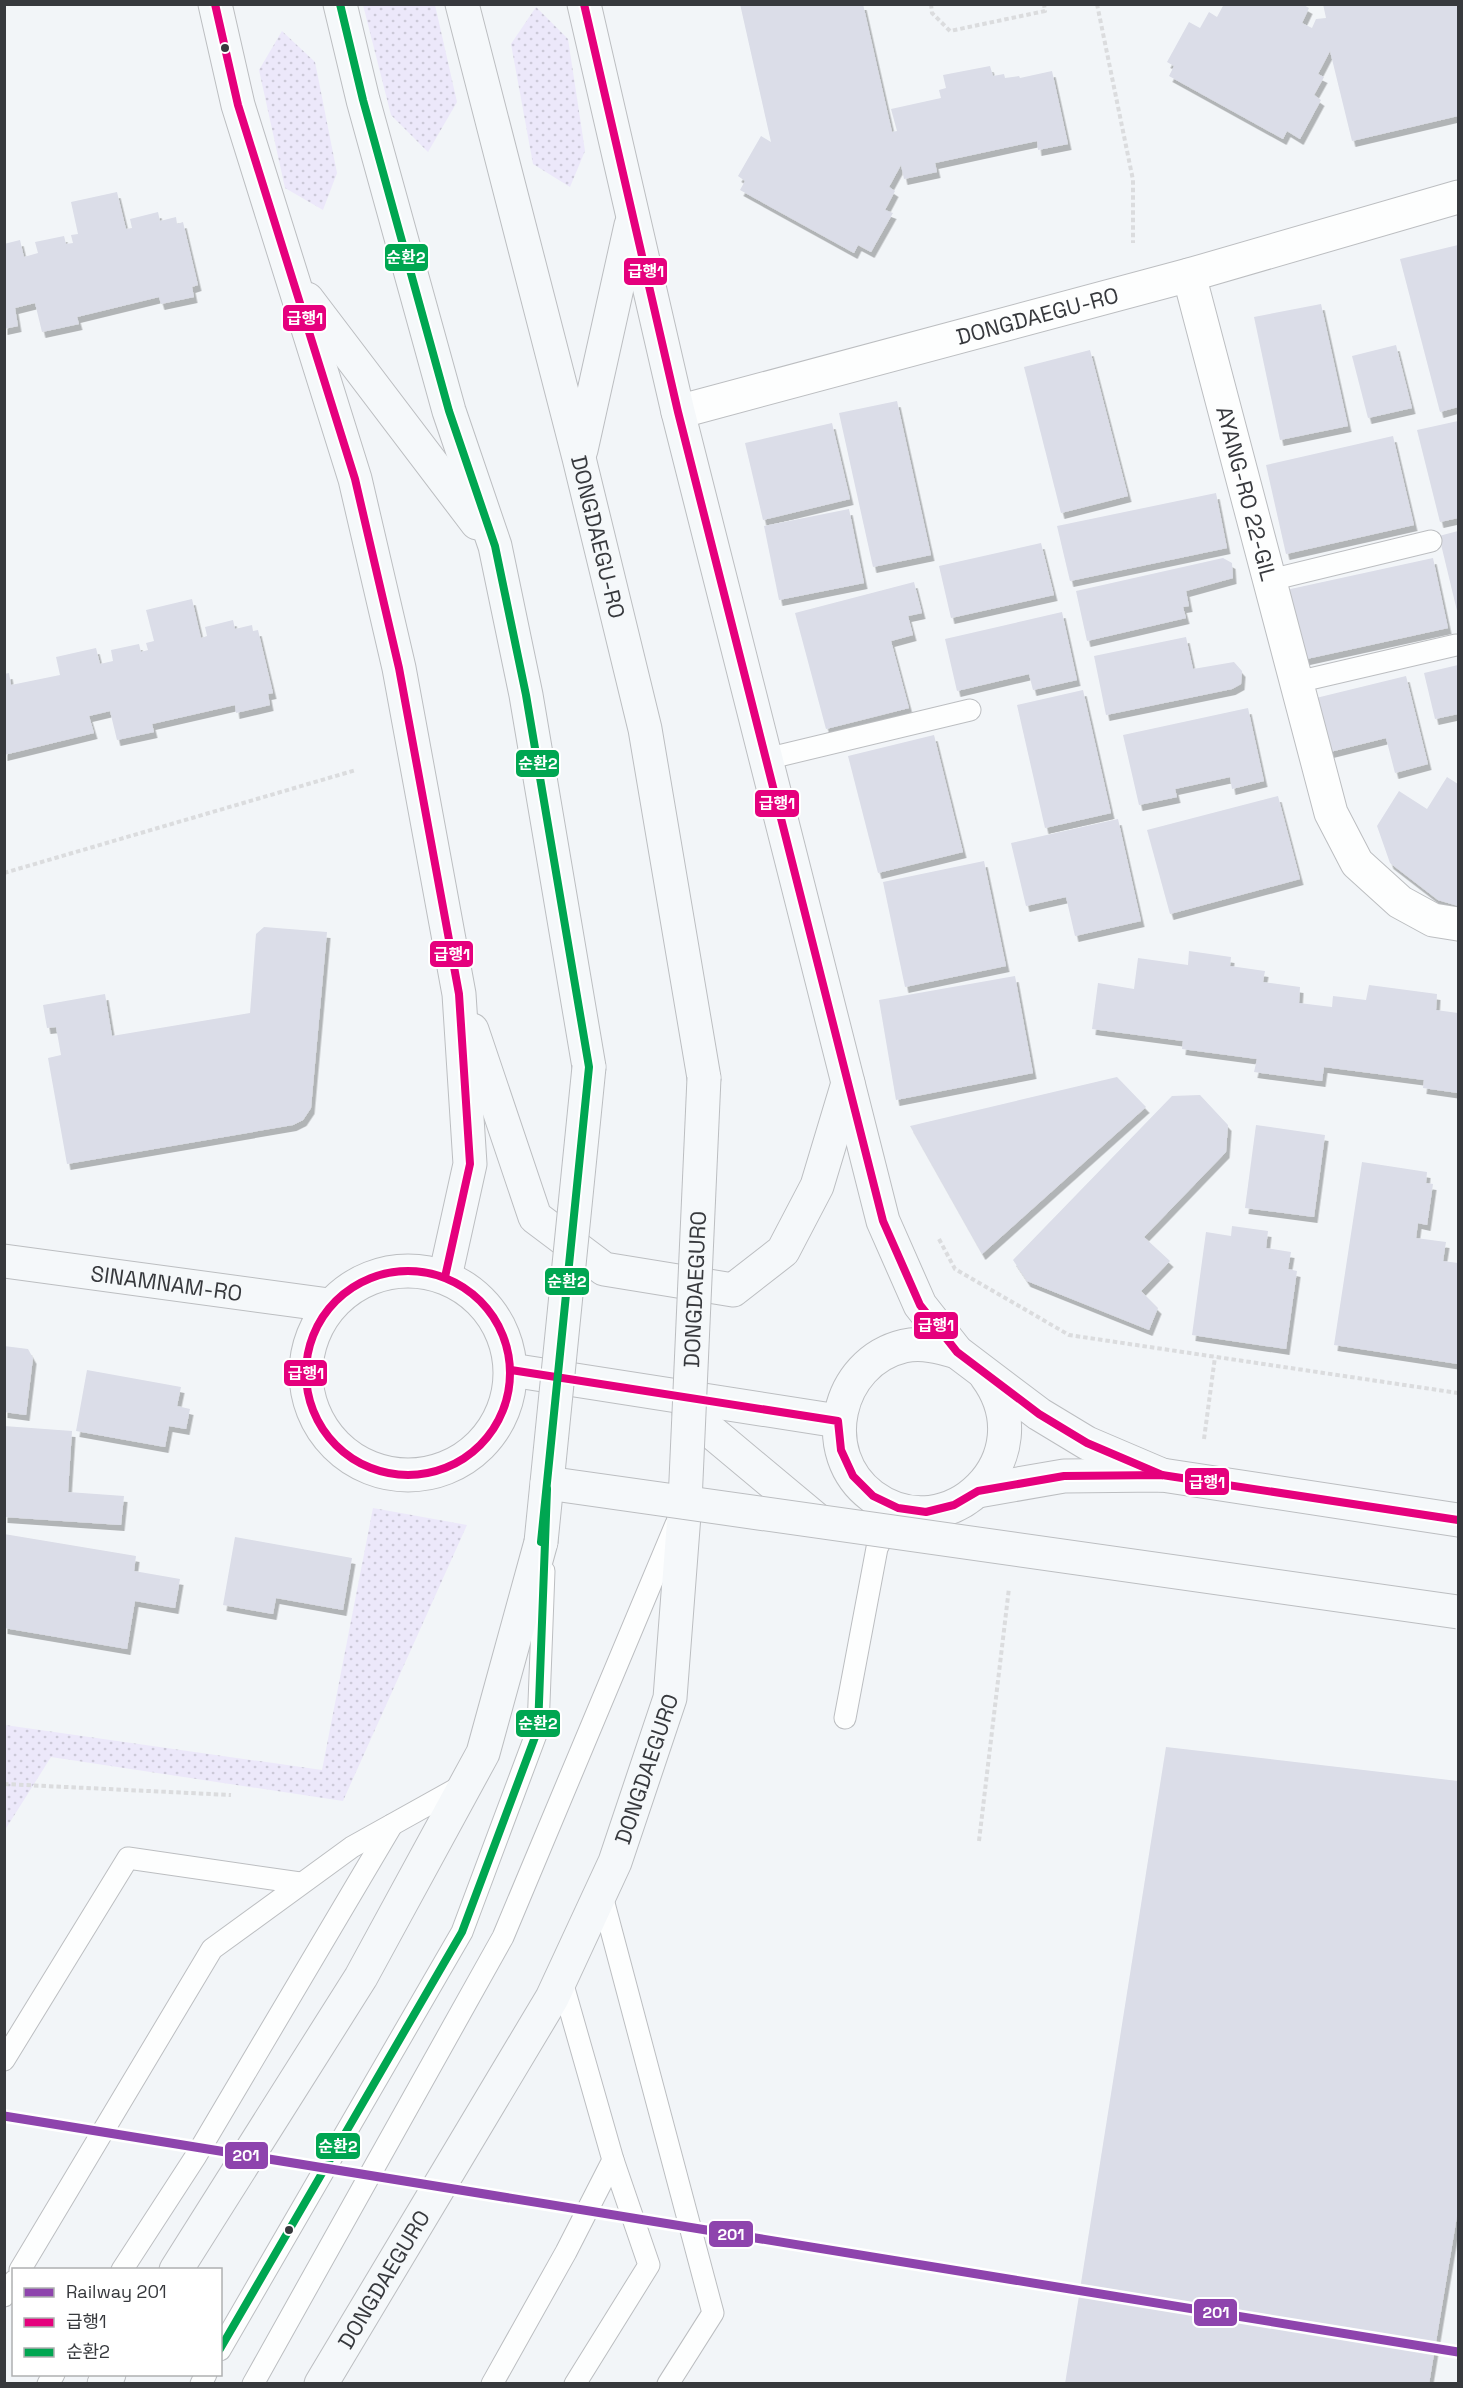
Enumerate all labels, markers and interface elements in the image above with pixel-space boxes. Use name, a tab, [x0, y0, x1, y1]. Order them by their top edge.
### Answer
unlabelled marker	[219, 42, 231, 54]
line badge: 순환2	[384, 243, 429, 272]
text: 순환2	[387, 247, 425, 268]
line badge: 급행1	[623, 257, 668, 286]
text: 급행1	[628, 261, 664, 282]
street label: DONGDAEGU-RO	[953, 281, 1122, 351]
line badge: 급행1	[282, 304, 327, 332]
text: 급행1	[287, 308, 323, 329]
street label: AYANG-RO 22-GIL	[1210, 403, 1283, 584]
street label: DONGDAEGU-RO	[565, 452, 632, 621]
line badge: 순환2	[515, 749, 560, 778]
text: 순환2	[519, 753, 557, 774]
line badge: 급행1	[754, 789, 800, 818]
text: 급행1	[759, 793, 795, 814]
line badge: 급행1	[429, 940, 474, 968]
text: 급행1	[434, 944, 470, 965]
street label: DONGDAEGURO	[677, 1210, 712, 1368]
street label: SINAMNAM-RO	[89, 1259, 244, 1307]
line badge: 순환2	[544, 1267, 590, 1296]
text: 순환2	[548, 1271, 586, 1292]
line badge: 급행1	[913, 1311, 959, 1340]
text: 급행1	[918, 1315, 954, 1336]
line badge: 급행1	[283, 1359, 328, 1387]
text: 급행1	[288, 1363, 324, 1384]
line badge: 급행1	[1184, 1467, 1230, 1496]
text: 급행1	[1189, 1472, 1225, 1493]
street label: DONGDAEGURO	[608, 1690, 684, 1848]
line badge: 순환2	[515, 1709, 561, 1738]
text: 순환2	[519, 1713, 557, 1734]
line badge: 순환2	[315, 2132, 361, 2160]
text: 순환2	[319, 2136, 357, 2157]
line badge: 201	[224, 2141, 269, 2170]
text: 201	[232, 2145, 260, 2166]
street label: DONGDAEGURO	[331, 2205, 436, 2354]
line badge: 201	[708, 2220, 754, 2248]
unlabelled marker	[283, 2224, 295, 2236]
text: 201	[717, 2224, 745, 2245]
legend	[12, 2268, 222, 2376]
text: Railway 201	[66, 2280, 166, 2303]
line badge: 201	[1193, 2298, 1238, 2327]
text: 201	[1202, 2302, 1230, 2323]
text: 급행1	[66, 2310, 107, 2333]
text: 순환2	[66, 2340, 110, 2363]

